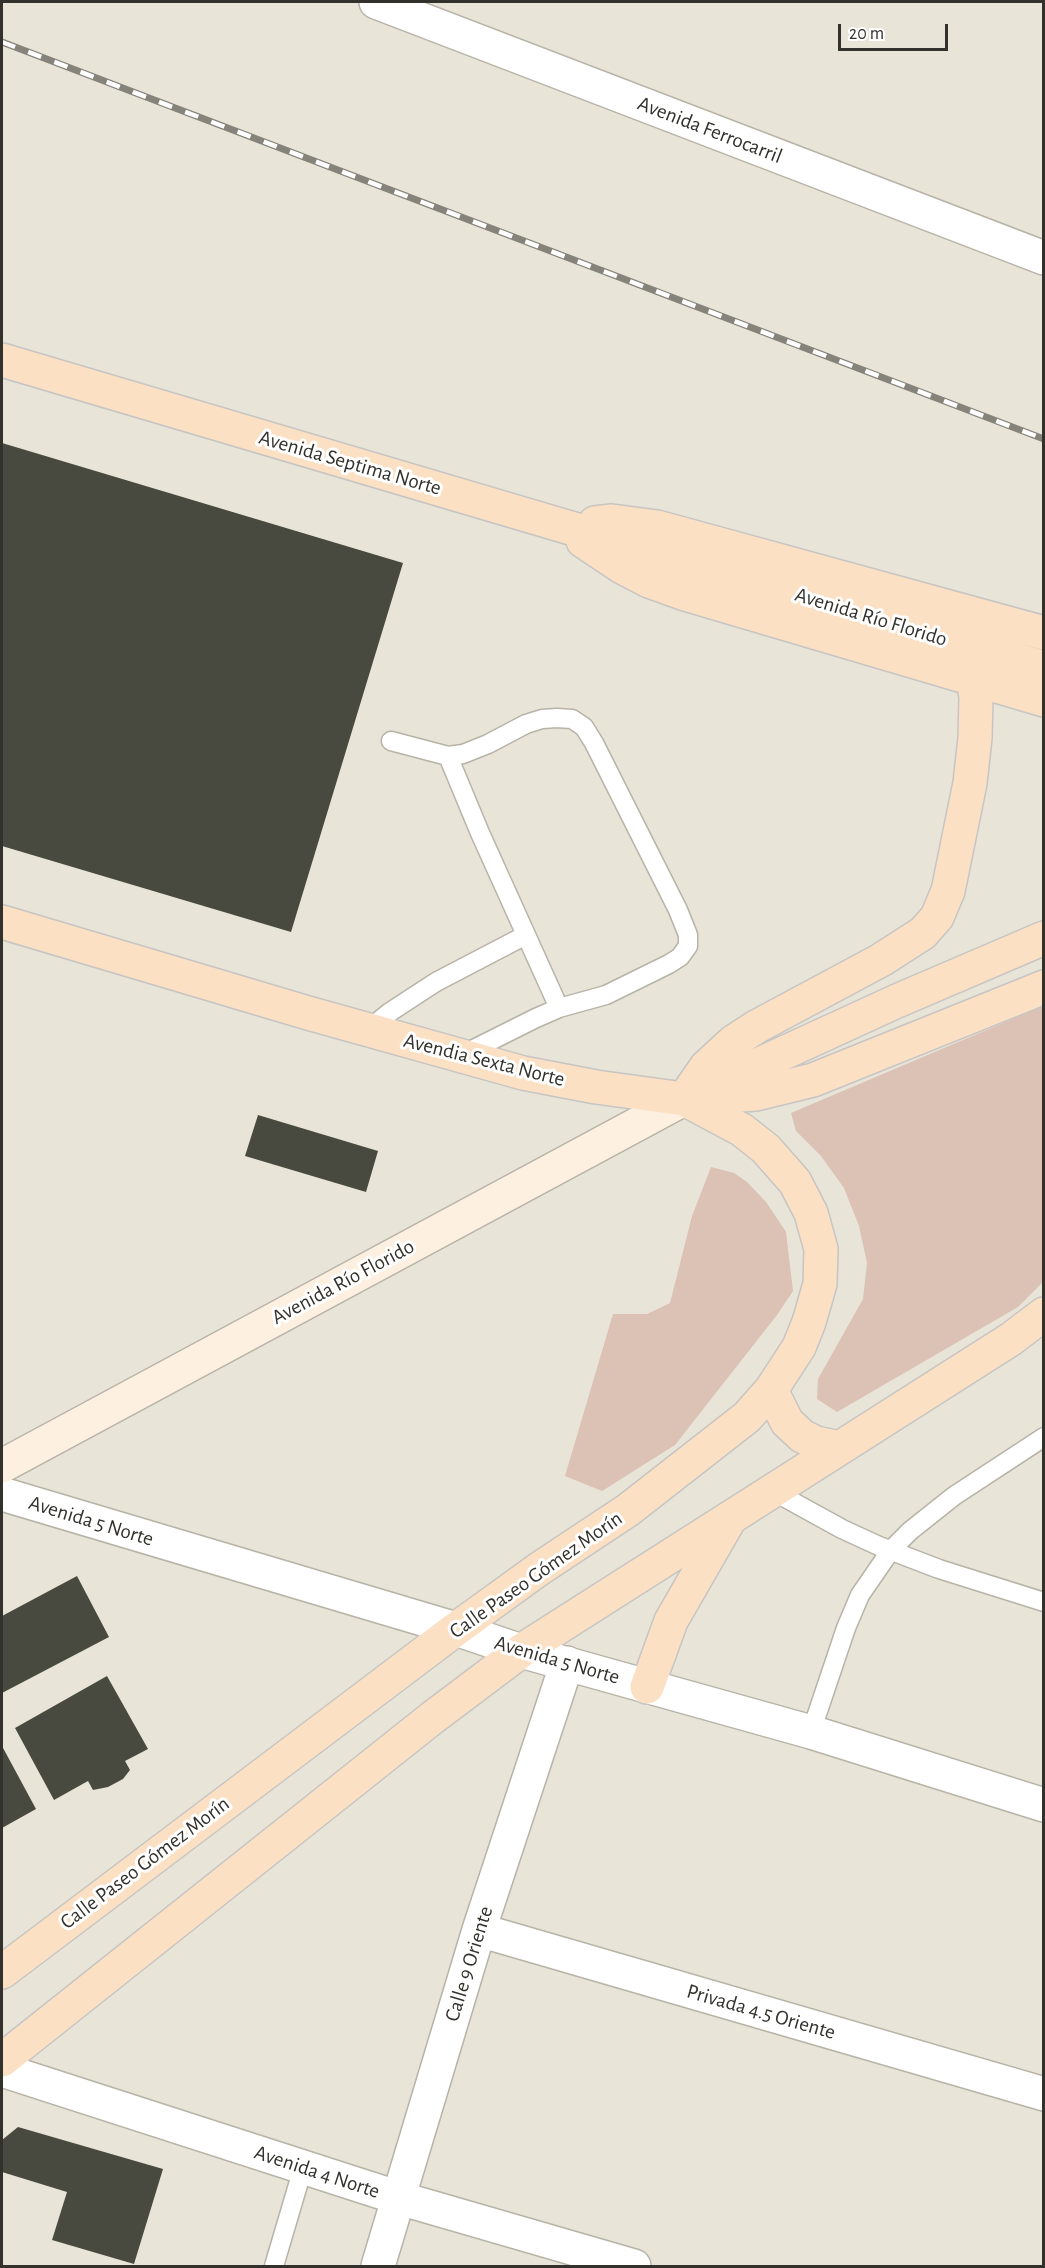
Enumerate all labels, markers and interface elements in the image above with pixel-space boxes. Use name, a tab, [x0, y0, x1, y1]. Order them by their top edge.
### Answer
scale bar	[841, 12, 950, 50]
text: 20 m	[849, 25, 884, 43]
street label: Avenida Ferrocarril	[634, 91, 786, 169]
street label: Avenida Septima Norte	[256, 425, 444, 501]
street label: Avenida Río Florido	[792, 582, 950, 652]
street label: Avendia Sexta Norte	[401, 1028, 567, 1092]
street label: Avenida Río Florido	[267, 1234, 419, 1330]
street label: Avenida 5 Norte	[26, 1490, 156, 1552]
street label: Calle Paseo Gómez Morín	[445, 1506, 627, 1644]
street label: Avenida 5 Norte	[491, 1630, 623, 1690]
street label: Calle Paseo Gómez Morín	[55, 1791, 235, 1935]
street label: Calle 9 Oriente	[440, 1903, 498, 2025]
street label: Privada 4.5 Oriente	[684, 1979, 838, 2045]
street label: Avenida 4 Norte	[251, 2140, 383, 2204]

